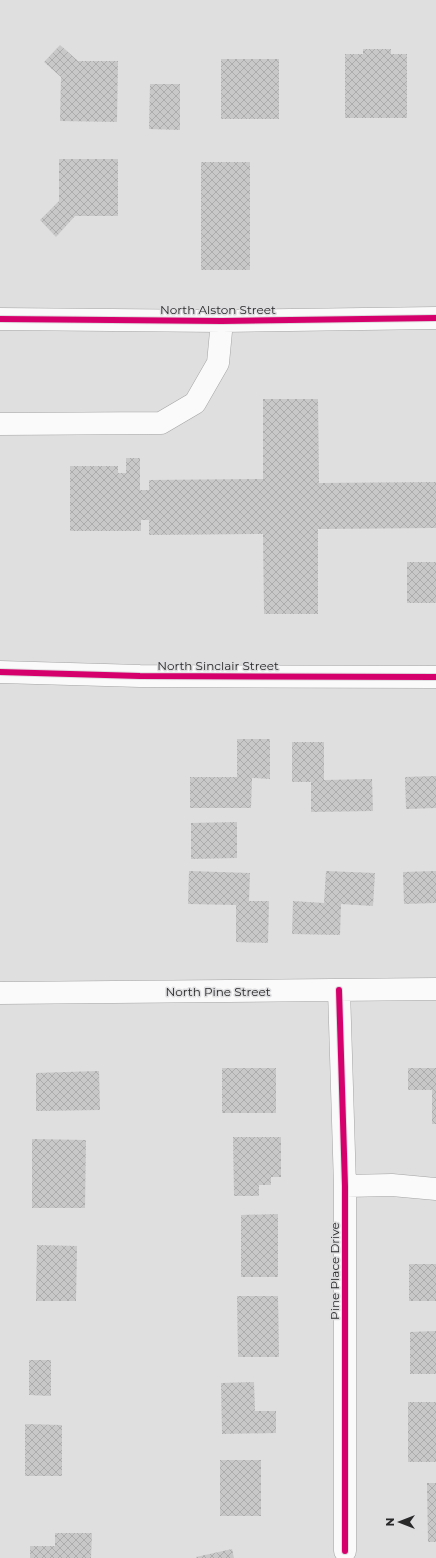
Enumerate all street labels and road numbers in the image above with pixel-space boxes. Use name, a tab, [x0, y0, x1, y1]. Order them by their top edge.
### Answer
street label: North Alston Street	[160, 302, 276, 317]
street label: North Sinclair Street	[157, 658, 279, 673]
street label: North Pine Street	[165, 984, 271, 999]
street label: Pine Place Drive	[327, 1222, 342, 1320]

